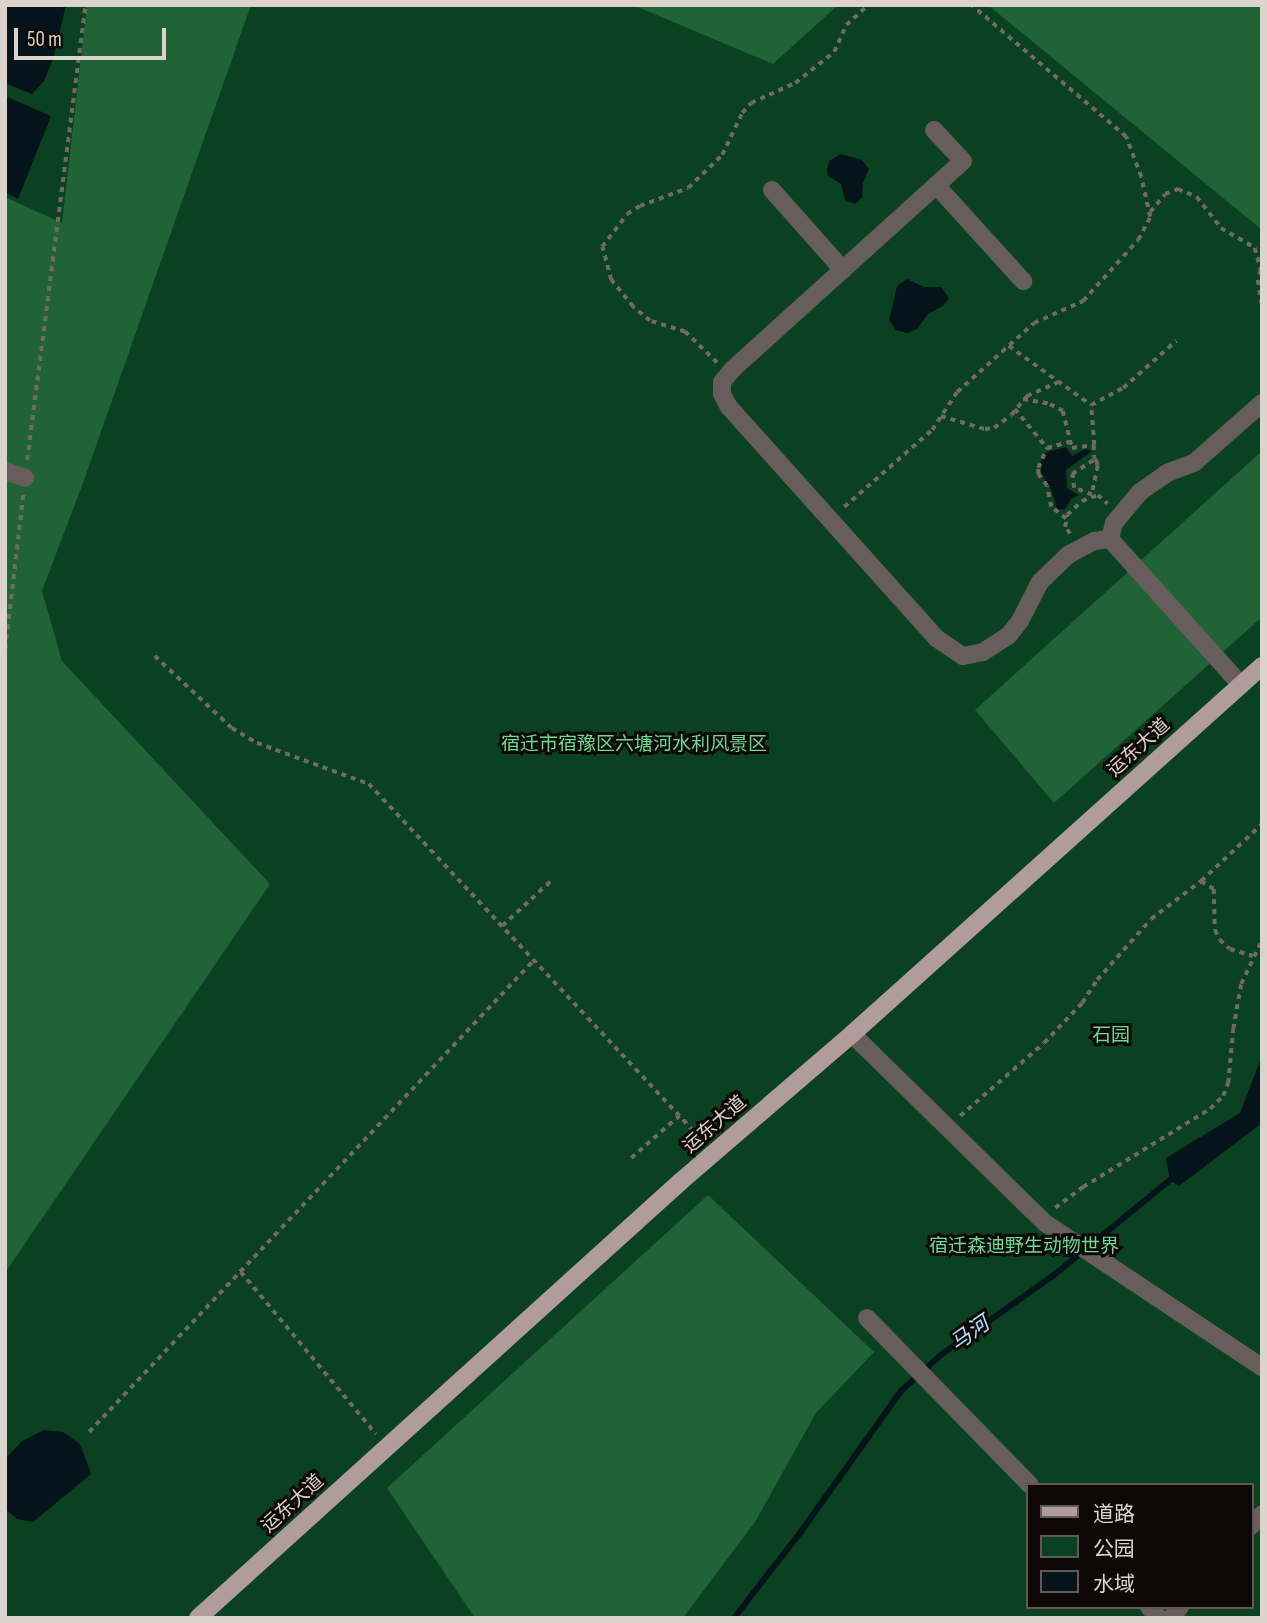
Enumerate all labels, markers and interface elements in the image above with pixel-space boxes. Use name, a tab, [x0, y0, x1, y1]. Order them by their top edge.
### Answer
scale bar	[18, 14, 170, 58]
text: 50 m	[27, 27, 62, 52]
street label: 运东大道	[1103, 714, 1175, 782]
park label: 宿迁市宿豫区六塘河水利风景区	[501, 734, 767, 756]
park label: 石园	[1092, 1025, 1130, 1047]
street label: 运东大道	[679, 1091, 751, 1159]
park label: 宿迁森迪野生动物世界	[929, 1236, 1119, 1258]
water label: 马河	[946, 1312, 994, 1356]
street label: 运东大道	[257, 1470, 329, 1538]
legend	[1026, 1483, 1253, 1609]
text: 道路	[1093, 1502, 1135, 1527]
text: 公园	[1093, 1537, 1135, 1562]
text: 水域	[1093, 1572, 1135, 1597]

